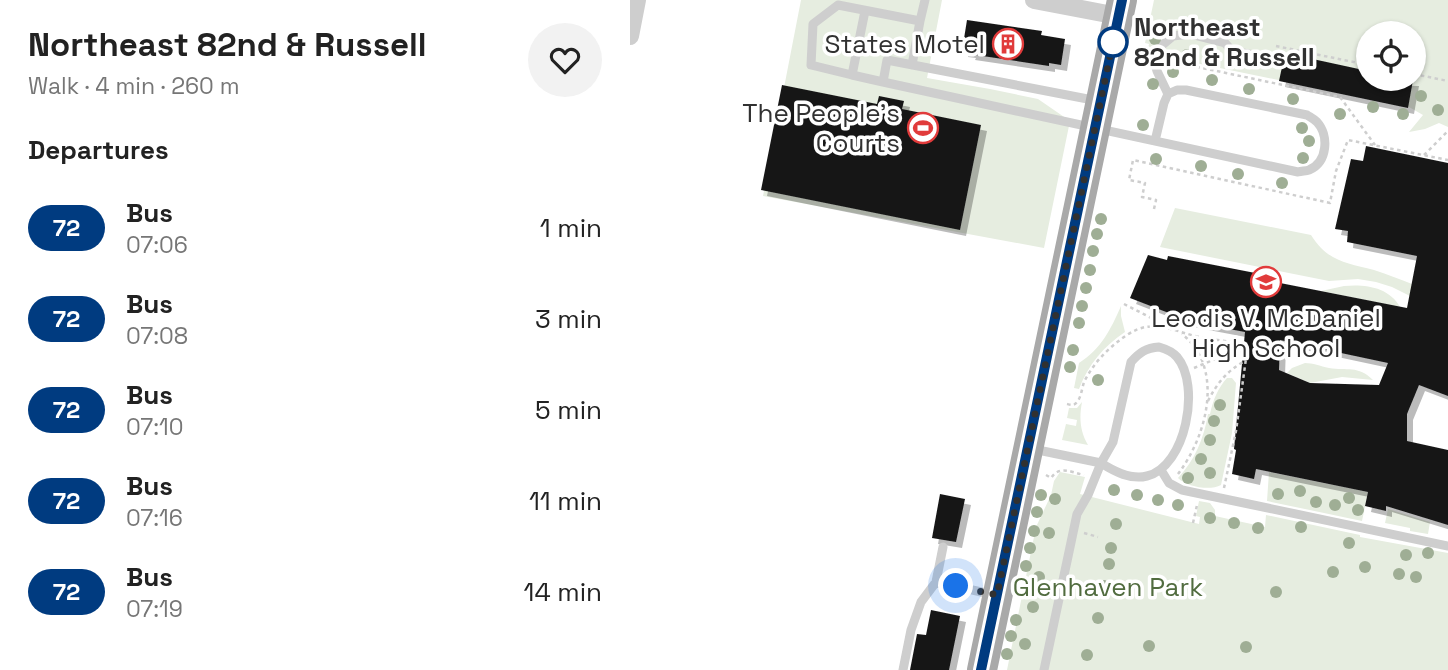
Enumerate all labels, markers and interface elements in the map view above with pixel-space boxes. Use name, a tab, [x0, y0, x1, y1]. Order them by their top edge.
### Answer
place label: Northeast 82nd & Russell	[1134, 10, 1315, 74]
map controls	[1356, 21, 1426, 91]
button: locate	[1356, 21, 1426, 91]
button: heart	[528, 23, 602, 97]
text: Northeast 82nd & Russell	[28, 24, 427, 66]
place label: States Motel	[824, 27, 985, 61]
building icon: States Motel	[991, 27, 1025, 61]
marker: Northeast 82nd & Russell	[1098, 27, 1128, 57]
text: Walk · 4 min · 260 m	[28, 71, 240, 101]
place label: The People's Courts	[742, 96, 900, 160]
sports icon: The People's Courts	[906, 111, 940, 145]
text: Departures	[28, 133, 169, 167]
text: Bus	[126, 196, 173, 230]
text: 1 min	[540, 211, 602, 245]
text: 72	[53, 212, 80, 243]
text: 07:06	[126, 230, 188, 260]
school or university icon: Leodis V. McDaniel High School	[1249, 265, 1283, 299]
text: Bus	[126, 287, 173, 321]
place label: Leodis V. McDaniel High School	[1151, 301, 1381, 365]
text: 3 min	[535, 302, 602, 336]
text: 72	[53, 303, 80, 334]
text: 07:08	[126, 321, 188, 351]
text: Bus	[126, 378, 173, 412]
text: 5 min	[535, 393, 602, 427]
text: 72	[53, 394, 80, 425]
text: 07:10	[126, 412, 183, 442]
text: Bus	[126, 469, 173, 503]
text: 11 min	[529, 484, 602, 518]
text: 72	[53, 485, 80, 516]
text: 07:16	[126, 503, 183, 533]
text: Bus	[126, 560, 173, 594]
your location	[938, 568, 973, 603]
park label: Glenhaven Park	[1013, 570, 1203, 604]
text: 14 min	[524, 575, 602, 609]
text: 72	[53, 576, 80, 607]
text: 07:19	[126, 594, 183, 624]

